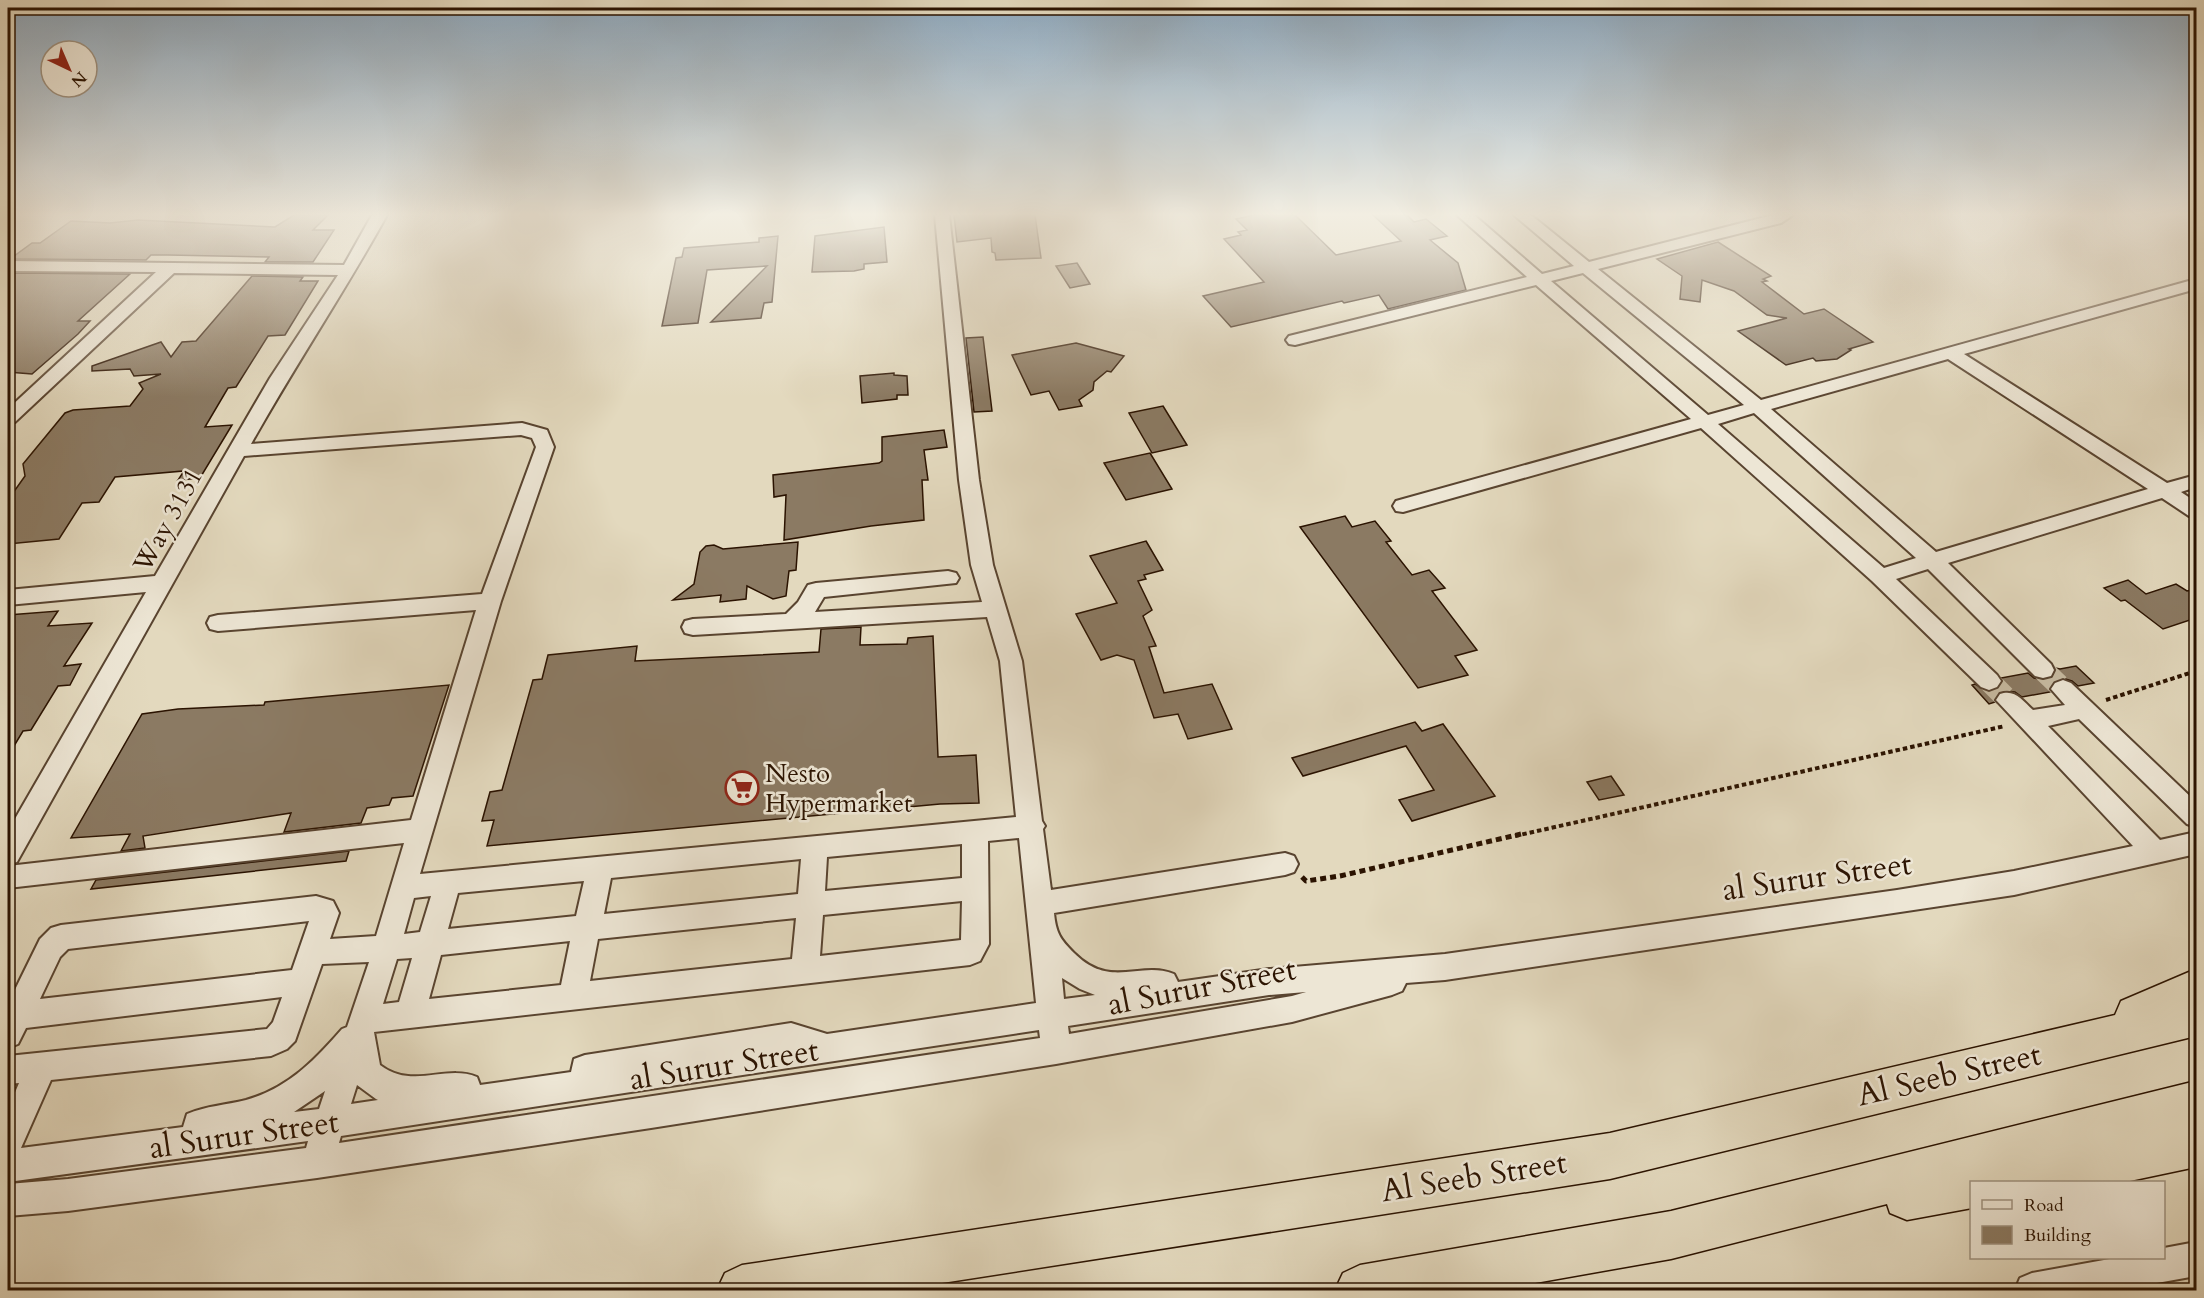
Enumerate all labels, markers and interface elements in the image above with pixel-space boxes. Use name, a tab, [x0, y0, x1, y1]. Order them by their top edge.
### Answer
north arrow	[39, 39, 99, 99]
text: N	[66, 66, 91, 92]
street label: Way 3131	[125, 462, 211, 579]
place label: Nesto Hypermarket	[765, 756, 912, 821]
supermarket icon: Nesto Hypermarket	[724, 770, 760, 806]
street label: al Surur Street	[1720, 842, 1914, 912]
street label: al Surur Street	[1104, 947, 1300, 1027]
street label: al Surur Street	[626, 1028, 822, 1102]
street label: Al Seeb Street	[1853, 1032, 2045, 1118]
street label: al Surur Street	[147, 1100, 341, 1170]
street label: Al Seeb Street	[1378, 1141, 1570, 1213]
legend	[1970, 1181, 2165, 1259]
text: Road	[2024, 1193, 2064, 1218]
text: Building	[2024, 1223, 2092, 1248]

